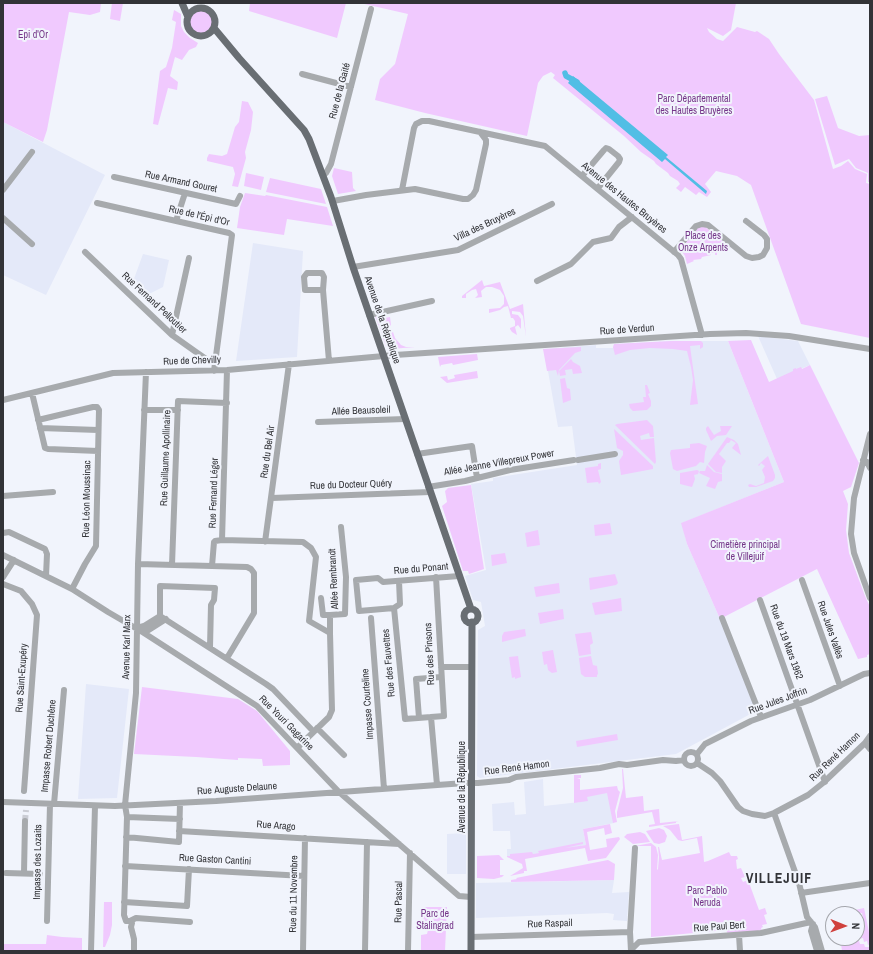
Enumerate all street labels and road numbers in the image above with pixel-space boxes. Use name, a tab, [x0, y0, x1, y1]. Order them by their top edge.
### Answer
street label: Rue de la Gaité	[327, 62, 353, 120]
street label: Avenue des Hautes Bruyères	[579, 160, 669, 236]
street label: Rue Armand Gouret	[144, 169, 218, 195]
street label: Rue de l'Épi d'Or	[167, 203, 231, 229]
street label: Villa des Bruyères	[452, 206, 518, 244]
street label: Rue Fernand Pelloutier	[119, 270, 189, 336]
street label: Avenue de la République	[361, 275, 403, 365]
street label: Rue de Verdun	[599, 322, 655, 338]
street label: Rue de Chevilly	[163, 354, 221, 368]
street label: Allée Beausoleil	[331, 404, 391, 418]
street label: Rue Guillaume Apollinaire	[158, 410, 174, 506]
street label: Rue du Bel Air	[258, 425, 278, 479]
street label: Allée Jeanne Villepreux Power	[443, 447, 555, 479]
street label: Rue Fernand Léger	[207, 457, 221, 529]
street label: Rue Léon Moussinac	[80, 460, 94, 538]
street label: Rue du Docteur Quéry	[310, 478, 392, 492]
street label: Allée Rembrandt	[326, 548, 342, 610]
street label: Rue du Ponant	[393, 561, 449, 577]
street label: Rue Jules Vallès	[814, 599, 846, 661]
street label: Rue du 19 Mars 1962	[767, 603, 805, 681]
street label: Avenue Karl Marx	[120, 614, 134, 680]
street label: Rue des Pinsons	[422, 623, 438, 685]
street label: Rue des Fauvettes	[380, 628, 398, 698]
street label: Rue Saint-Exupéry	[14, 643, 30, 713]
street label: Impasse Courteline	[360, 668, 376, 740]
street label: Rue Jules Joffrin	[747, 685, 809, 717]
street label: Rue Youri Gagarine	[256, 693, 316, 753]
street label: Impasse Robert Duchêne	[39, 699, 59, 793]
street label: Rue René Hamon	[807, 730, 863, 784]
street label: Avenue de la République	[456, 741, 468, 833]
street label: Rue René Hamon	[484, 758, 550, 778]
street label: Rue Auguste Delaune	[197, 780, 277, 798]
street label: Rue Arago	[256, 819, 296, 833]
street label: Impasse des Lozaits	[31, 824, 45, 900]
street label: Rue Gaston Cantini	[178, 852, 252, 868]
street label: Rue du 11 Novembre	[287, 855, 301, 933]
street label: Rue Pascal	[393, 881, 405, 923]
street label: Rue Raspail	[527, 917, 573, 931]
street label: Rue Paul Bert	[693, 919, 745, 935]

